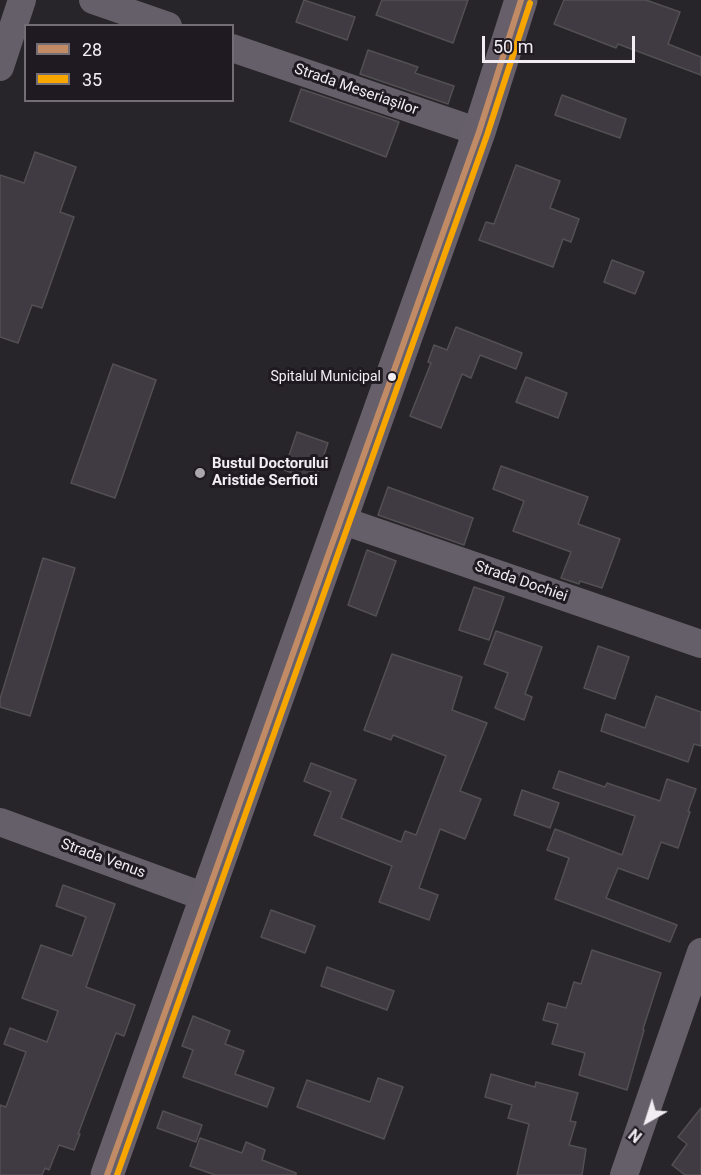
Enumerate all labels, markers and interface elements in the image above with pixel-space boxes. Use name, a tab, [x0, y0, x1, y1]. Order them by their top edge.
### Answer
legend	[24, 24, 234, 102]
scale bar	[485, 24, 638, 62]
text: 50 m	[493, 36, 533, 57]
text: 28	[82, 39, 102, 60]
street label: Strada Meseriașilor	[292, 60, 420, 120]
text: 35	[82, 69, 102, 90]
place label: Spitalul Municipal	[271, 369, 381, 385]
marker: Spitalul Municipal	[386, 371, 398, 383]
place label: Bustul Doctorului Aristide Serfioti	[212, 455, 328, 490]
marker: Bustul Doctorului Aristide Serfioti	[193, 466, 207, 480]
street label: Strada Dochiei	[472, 558, 570, 606]
street label: Strada Venus	[58, 835, 148, 883]
north arrow	[617, 1091, 677, 1151]
text: N	[625, 1124, 646, 1146]

